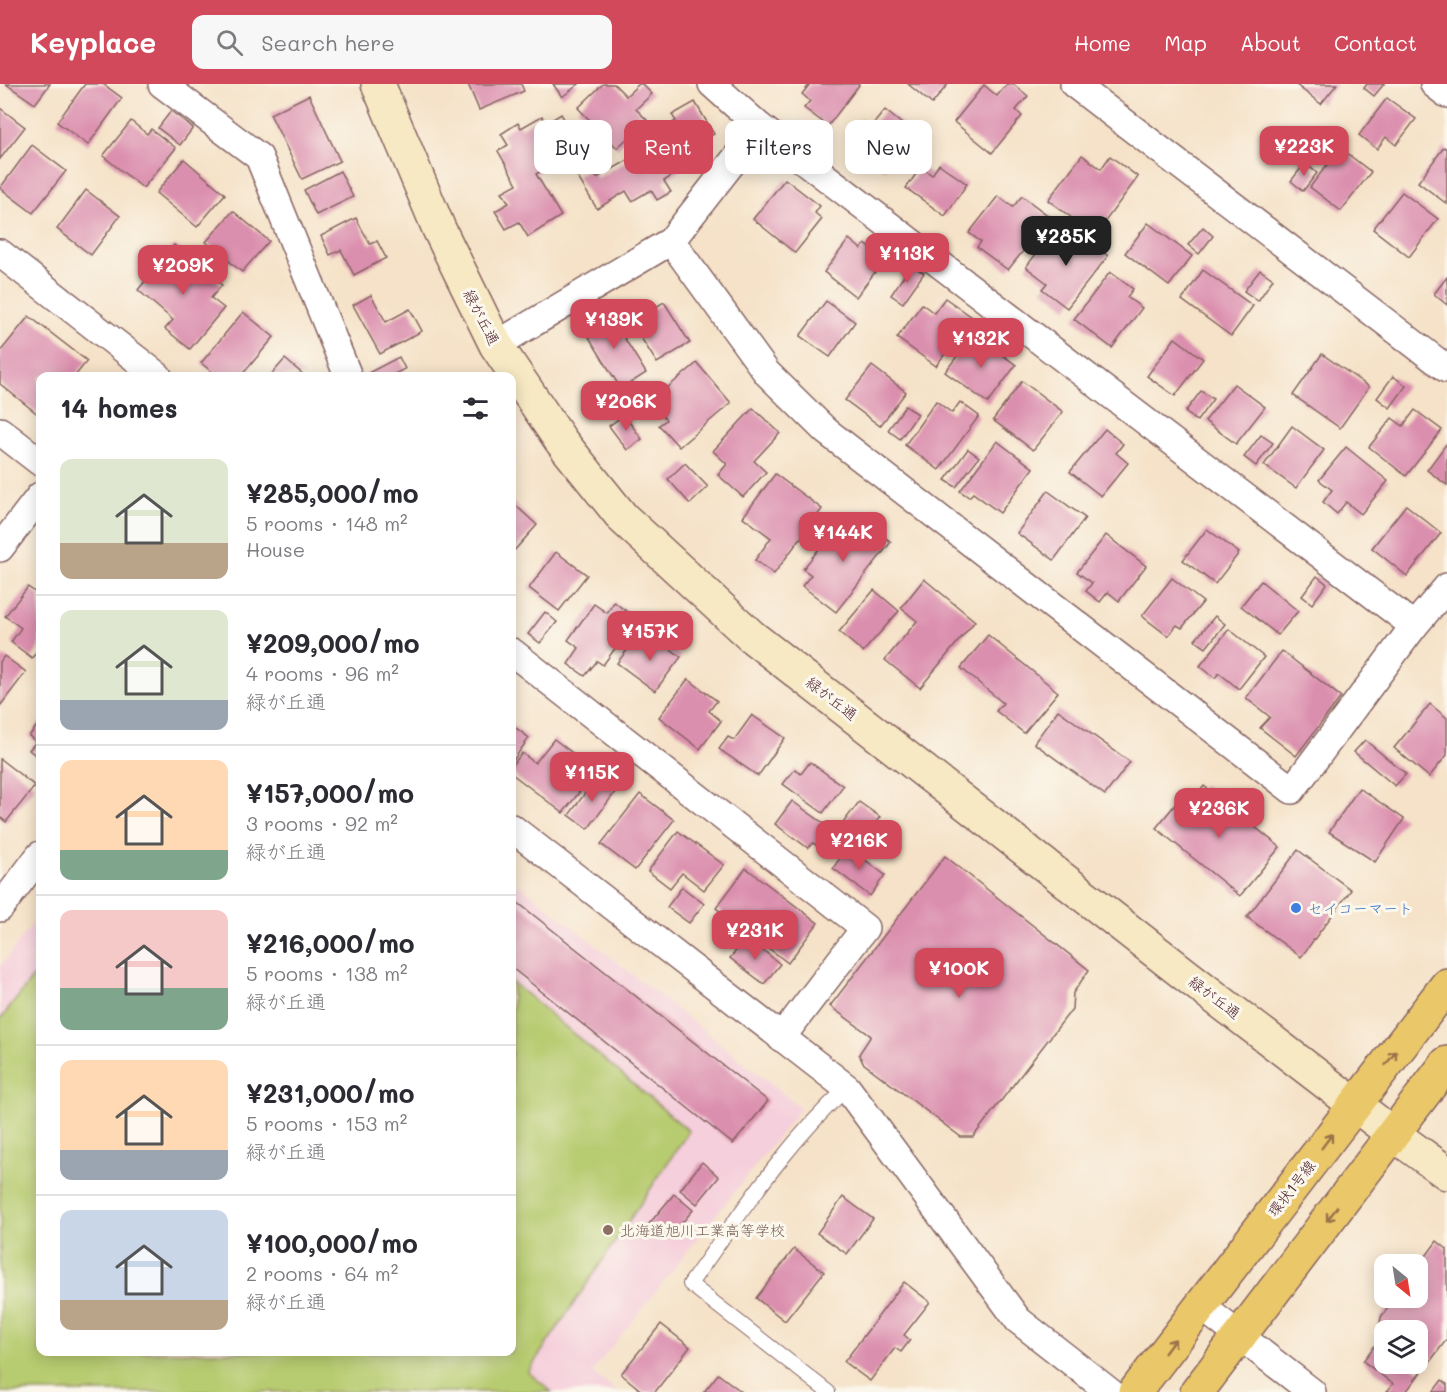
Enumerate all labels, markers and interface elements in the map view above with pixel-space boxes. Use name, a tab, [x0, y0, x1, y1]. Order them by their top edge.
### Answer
search box	[192, 15, 612, 69]
text: Keyplace	[30, 24, 156, 60]
icon: search	[213, 26, 246, 59]
text: Search here	[261, 28, 395, 57]
text: Home	[1074, 29, 1131, 56]
text: Map	[1164, 29, 1207, 56]
text: About	[1240, 29, 1301, 56]
text: Contact	[1334, 29, 1417, 56]
chip: Buy	[534, 120, 612, 174]
chip: Rent	[624, 120, 713, 174]
chip: Filters	[725, 120, 833, 174]
chip: New	[845, 120, 932, 174]
pin: ¥223K	[1262, 126, 1346, 177]
text: ¥223K	[1274, 132, 1334, 158]
pin: ¥285K	[1024, 216, 1108, 267]
text: ¥285K	[1035, 222, 1097, 248]
pin: ¥113K	[865, 233, 949, 284]
text: ¥113K	[879, 239, 935, 265]
pin: ¥209K	[141, 245, 225, 296]
text: ¥209K	[152, 251, 214, 277]
street label: 緑が丘通	[459, 286, 505, 348]
pin: ¥139K	[572, 299, 656, 350]
text: ¥139K	[584, 305, 644, 331]
pin: ¥132K	[939, 318, 1023, 369]
text: ¥132K	[952, 324, 1010, 350]
pin: ¥206K	[584, 381, 668, 432]
text: ¥206K	[595, 387, 657, 413]
text: 14 homes	[60, 391, 178, 425]
icon: filters	[459, 392, 492, 425]
text: ¥285,000/mo	[246, 476, 419, 510]
icon: home	[108, 483, 180, 555]
text: 5 rooms · 148 m²	[246, 510, 408, 536]
pin: ¥144K	[801, 512, 885, 563]
text: ¥144K	[813, 518, 873, 544]
text: House	[246, 536, 305, 562]
pin: ¥157K	[608, 611, 692, 662]
text: ¥157K	[621, 617, 679, 643]
text: ¥209,000/mo	[246, 626, 420, 660]
icon: home	[108, 634, 180, 706]
text: 4 rooms · 96 m²	[246, 660, 399, 686]
street label: 緑が丘通	[802, 672, 862, 724]
text: 緑が丘通	[246, 688, 326, 714]
pin: ¥115K	[550, 752, 634, 803]
text: ¥115K	[564, 758, 620, 784]
text: ¥157,000/mo	[246, 776, 414, 810]
icon: home	[108, 784, 180, 856]
pin: ¥236K	[1177, 788, 1261, 839]
text: ¥236K	[1188, 794, 1250, 820]
text: 3 rooms · 92 m²	[246, 810, 398, 836]
pin: ¥216K	[817, 820, 901, 871]
text: ¥216K	[830, 826, 888, 852]
text: 緑が丘通	[246, 838, 326, 864]
place label: セイコーマート	[1308, 898, 1413, 918]
marker: セイコーマート	[1289, 901, 1303, 915]
pin: ¥231K	[713, 910, 797, 961]
text: ¥231K	[726, 916, 784, 942]
text: ¥216,000/mo	[246, 926, 415, 960]
icon: home	[108, 934, 180, 1006]
pin: ¥100K	[917, 948, 1001, 999]
text: ¥100K	[929, 954, 989, 980]
text: 5 rooms · 138 m²	[246, 960, 408, 986]
street label: 緑が丘通	[1185, 971, 1245, 1023]
text: 緑が丘通	[246, 988, 326, 1014]
one-way arrow	[1384, 1050, 1397, 1066]
text: ¥231,000/mo	[246, 1076, 414, 1110]
icon: home	[108, 1084, 180, 1156]
text: 5 rooms · 153 m²	[246, 1110, 407, 1136]
one-way arrow	[1321, 1133, 1334, 1149]
text: 緑が丘通	[246, 1138, 326, 1164]
street label: 環状1号線	[1263, 1156, 1319, 1220]
one-way arrow	[1326, 1206, 1339, 1222]
place label: 北海道旭川工業高等学校	[620, 1220, 785, 1240]
marker: 北海道旭川工業高等学校	[601, 1223, 615, 1237]
text: ¥100,000/mo	[246, 1226, 418, 1260]
icon: home	[108, 1234, 180, 1306]
north arrow	[1374, 1254, 1428, 1308]
map controls	[1374, 1254, 1428, 1374]
text: 2 rooms · 64 m²	[246, 1260, 398, 1286]
text: 緑が丘通	[246, 1288, 326, 1314]
button: layers	[1374, 1320, 1428, 1374]
one-way arrow	[1164, 1338, 1177, 1354]

